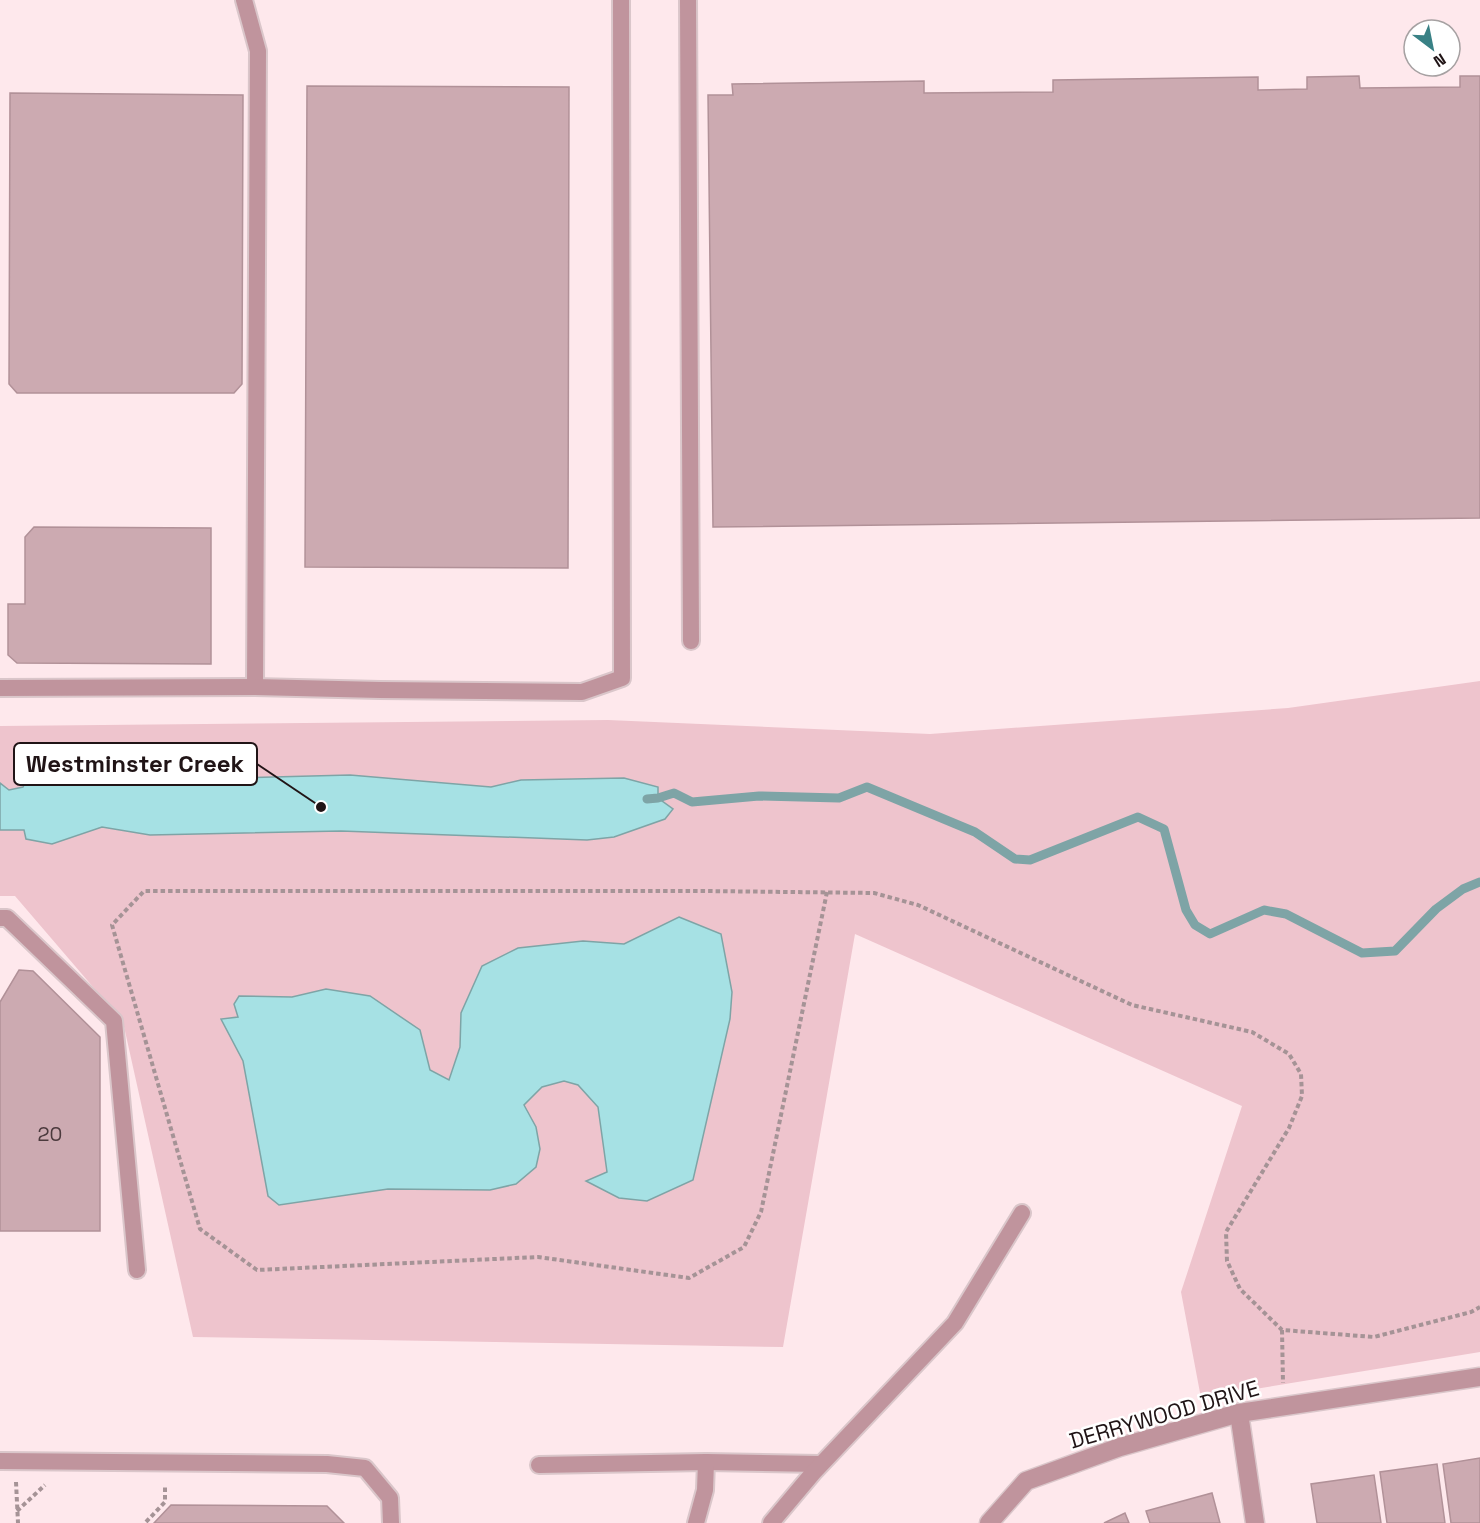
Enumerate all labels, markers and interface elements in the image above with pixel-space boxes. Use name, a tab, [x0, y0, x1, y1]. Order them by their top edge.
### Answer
north arrow	[1402, 18, 1462, 78]
text: N	[1430, 49, 1450, 72]
callout: Westminster Creek	[14, 743, 257, 785]
text: Westminster Creek	[26, 748, 245, 779]
house number: 20	[38, 1121, 62, 1147]
street label: DERRYWOOD DRIVE	[1066, 1374, 1262, 1454]

